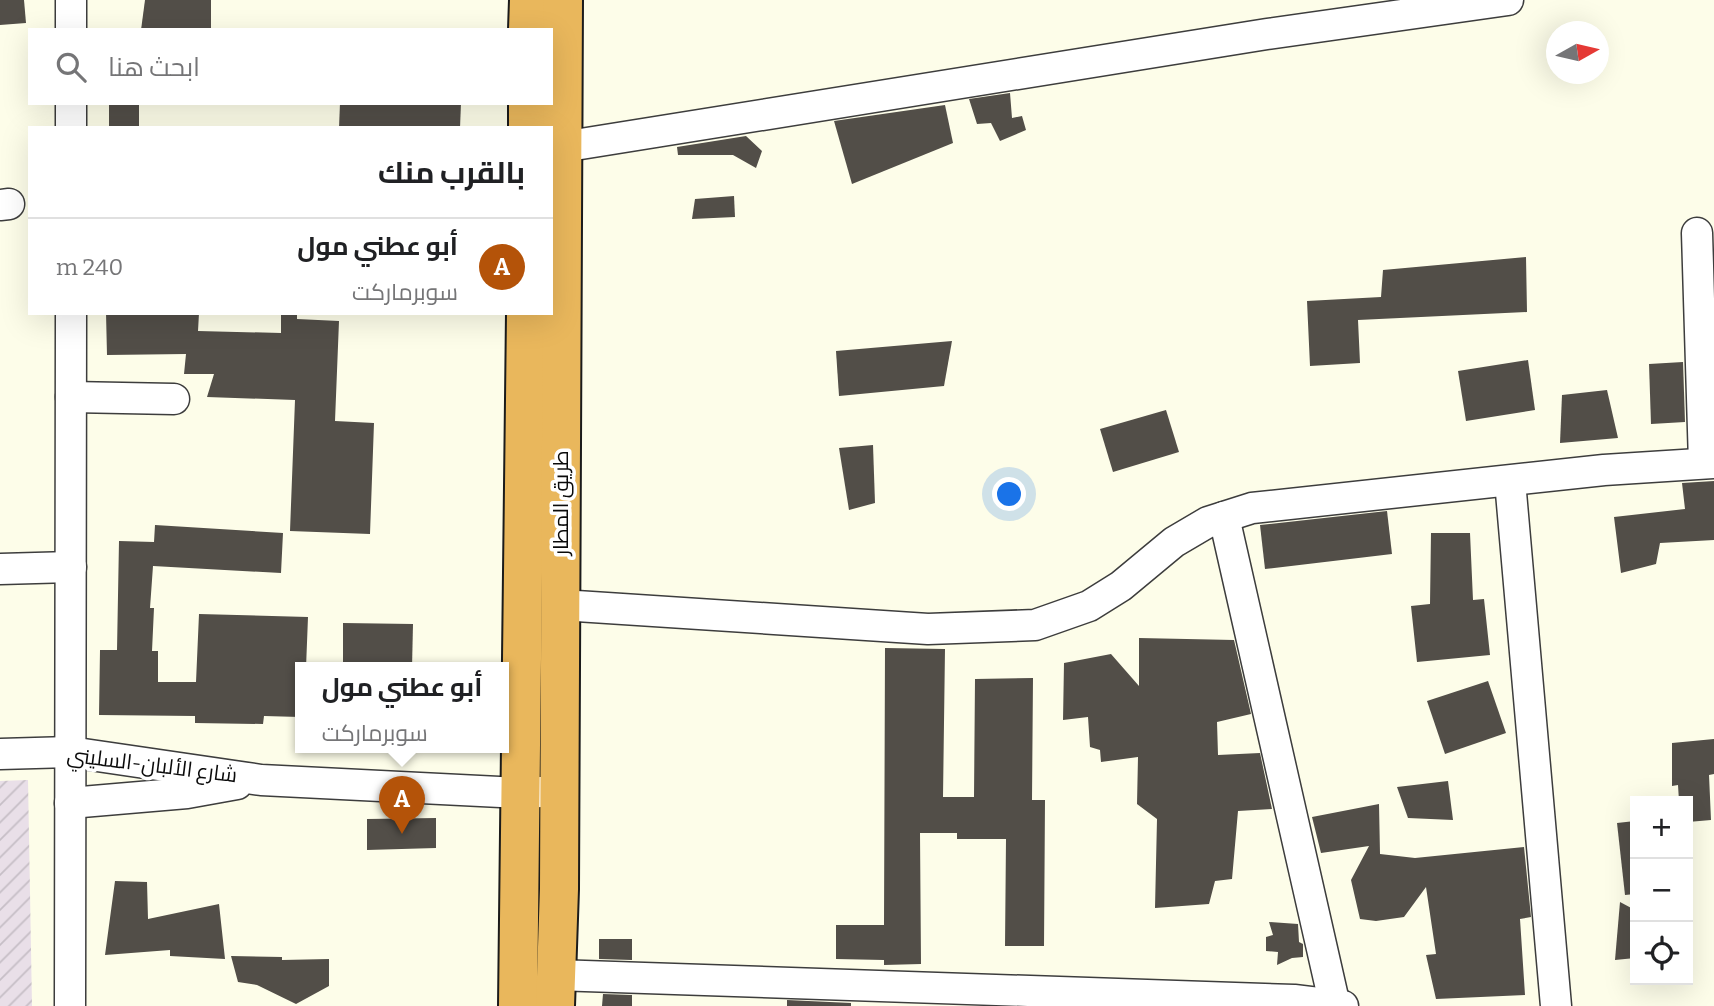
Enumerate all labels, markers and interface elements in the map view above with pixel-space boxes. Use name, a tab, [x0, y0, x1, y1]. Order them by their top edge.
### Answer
north arrow	[1546, 21, 1609, 84]
search box	[28, 28, 553, 105]
icon: search	[52, 48, 90, 86]
text: ابحث هنا	[108, 52, 200, 83]
text: بالقرب منك	[378, 155, 525, 191]
text: أبو عطني مول	[297, 231, 458, 262]
text: 240 m	[56, 253, 123, 281]
text: A	[494, 253, 510, 281]
text: سوبرماركت	[352, 278, 458, 306]
street label: طريق المطار	[548, 450, 574, 557]
your location	[992, 477, 1026, 511]
popup	[295, 662, 509, 753]
text: أبو عطني مول	[322, 672, 482, 703]
text: سوبرماركت	[322, 719, 428, 747]
street label: شارع الألبان-السليني	[65, 742, 239, 791]
pin: A	[379, 776, 425, 834]
map controls	[1630, 796, 1693, 985]
button: +	[1630, 796, 1693, 859]
button: −	[1630, 859, 1693, 922]
button: locate	[1630, 922, 1693, 985]

